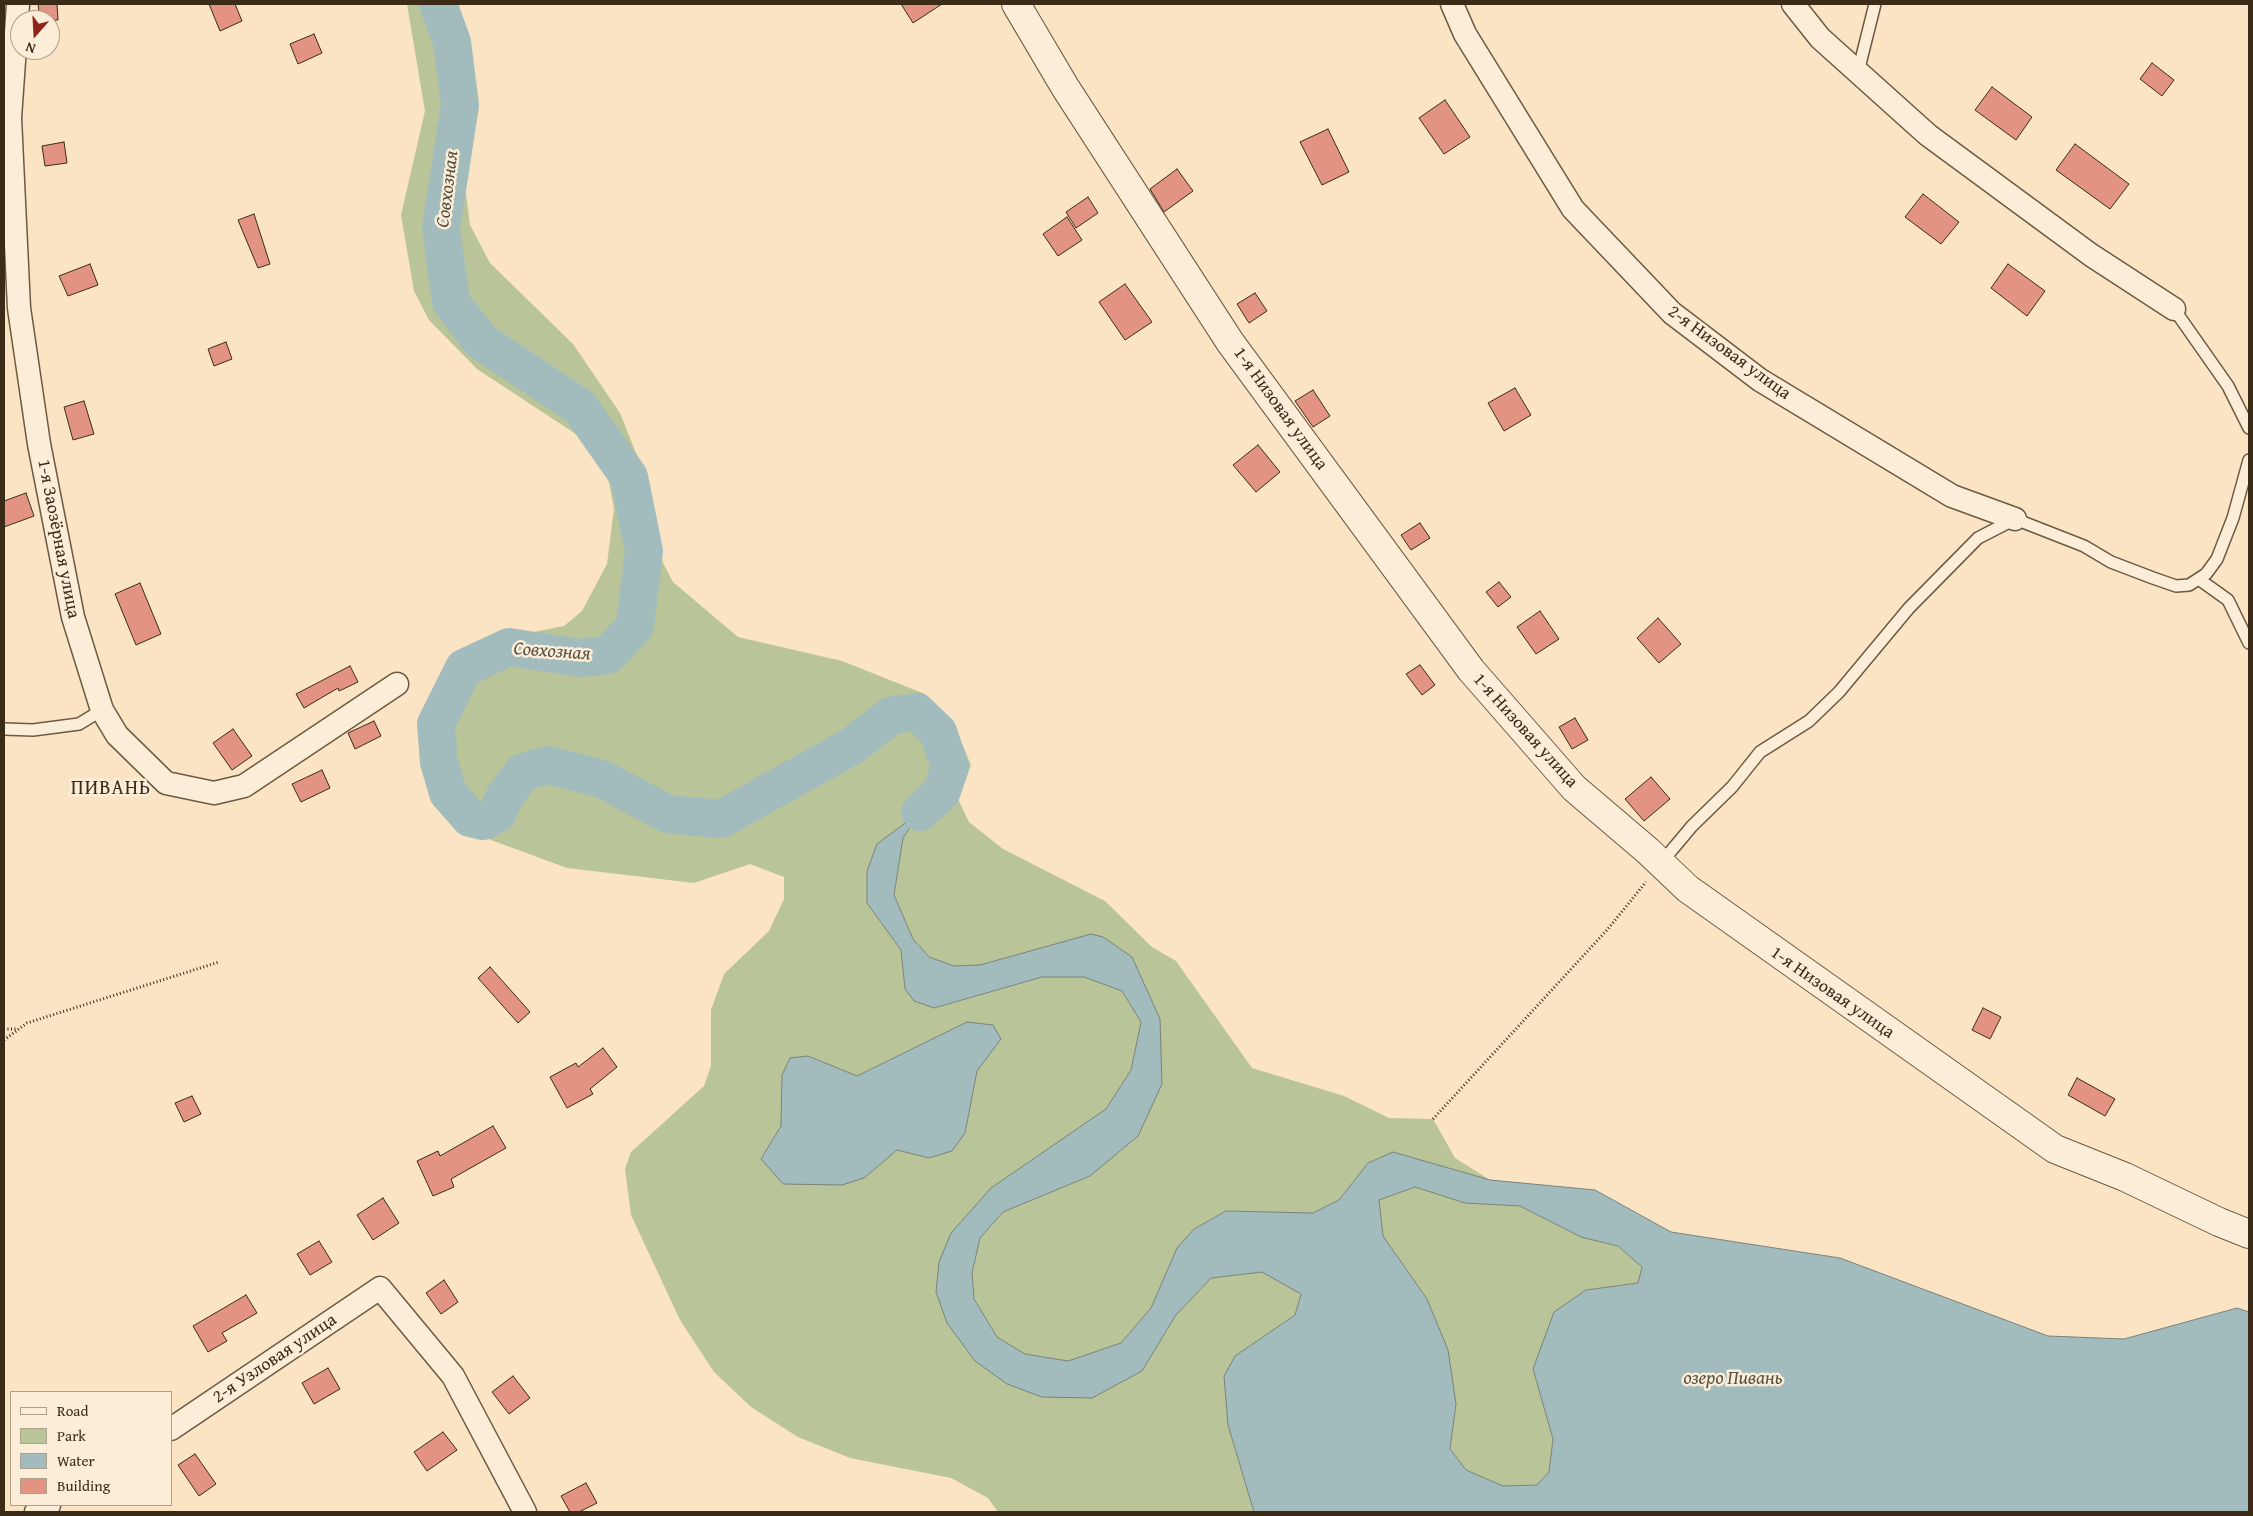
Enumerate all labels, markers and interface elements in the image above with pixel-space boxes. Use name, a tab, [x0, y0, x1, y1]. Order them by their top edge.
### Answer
north arrow	[10, 10, 60, 60]
text: N	[23, 37, 38, 59]
water label: Совхозная	[432, 149, 464, 229]
street label: 2-я Низовая улица	[1663, 301, 1795, 405]
street label: 1-я Низовая улица	[1228, 343, 1332, 475]
street label: 1-я Заозёрная улица	[32, 458, 84, 620]
water label: Совхозная	[513, 638, 591, 666]
street label: 1-я Низовая улица	[1468, 669, 1582, 793]
district label: ПИВАНЬ	[70, 777, 152, 801]
street label: 1-я Низовая улица	[1766, 942, 1898, 1044]
street label: 2-я Узловая улица	[209, 1310, 341, 1408]
water label: озеро Пивань	[1683, 1368, 1783, 1390]
legend	[10, 1391, 172, 1506]
text: Road	[57, 1400, 88, 1421]
text: Park	[57, 1425, 86, 1446]
text: Water	[57, 1450, 95, 1471]
text: Building	[57, 1475, 110, 1496]

